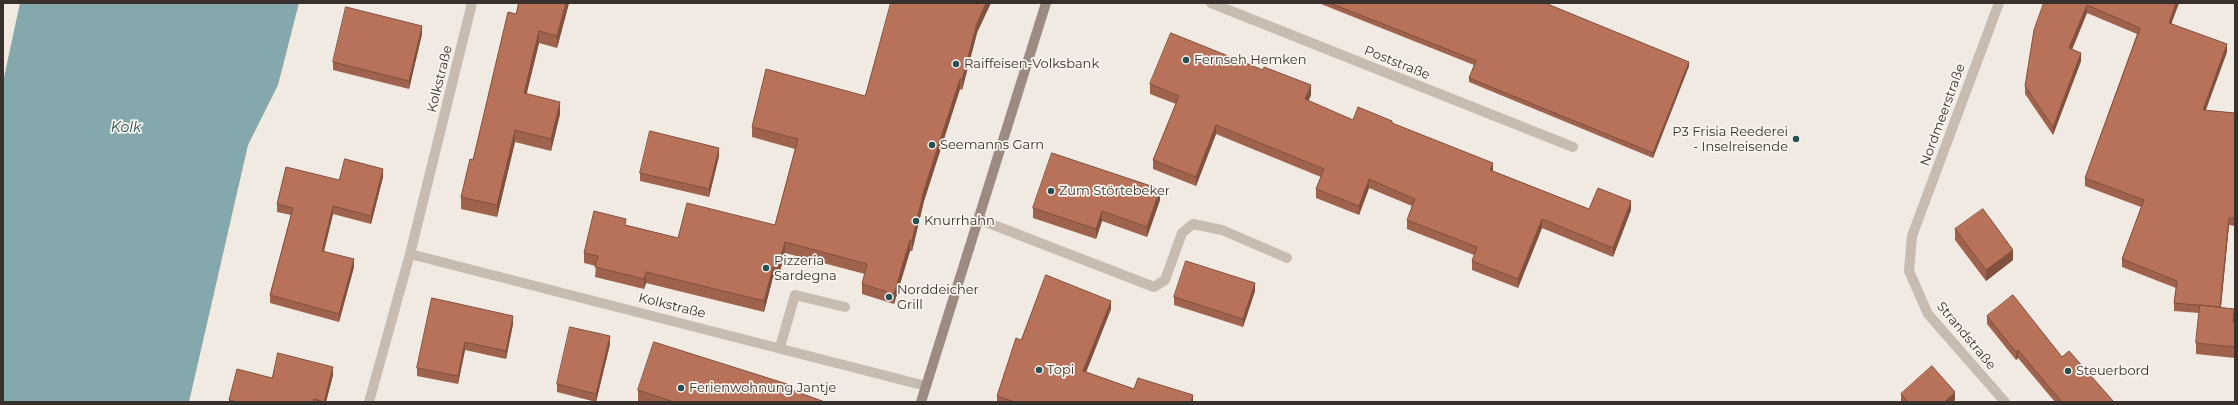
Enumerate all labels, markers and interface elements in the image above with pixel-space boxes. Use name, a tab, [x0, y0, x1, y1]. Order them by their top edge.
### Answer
street label: Poststraße	[1362, 43, 1432, 83]
street label: Kolkstraße	[424, 44, 456, 114]
place label: Fernseh Hemken	[1194, 52, 1306, 68]
marker: Fernseh Hemken	[1181, 55, 1191, 65]
place label: Raiffeisen-Volksbank	[964, 56, 1099, 72]
marker: Raiffeisen-Volksbank	[951, 59, 961, 69]
street label: Nordmeerstraße	[1917, 62, 1969, 168]
water label: Kolk	[111, 120, 141, 136]
place label: P3 Frisia Reederei - Inselreisende	[1672, 124, 1788, 155]
marker: P3 Frisia Reederei - Inselreisende	[1791, 134, 1801, 144]
place label: Seemanns Garn	[940, 137, 1044, 153]
marker: Seemanns Garn	[927, 140, 937, 150]
place label: Zum Störtebeker	[1059, 183, 1170, 199]
marker: Zum Störtebeker	[1046, 186, 1056, 196]
place label: Knurrhahn	[924, 213, 995, 229]
marker: Knurrhahn	[911, 216, 921, 226]
place label: Pizzeria Sardegna	[774, 253, 837, 284]
marker: Pizzeria Sardegna	[761, 263, 771, 273]
place label: Norddeicher Grill	[897, 282, 979, 313]
street label: Kolkstraße	[637, 290, 707, 322]
marker: Norddeicher Grill	[884, 292, 894, 302]
street label: Strandstraße	[1933, 299, 1999, 373]
place label: Topi	[1047, 362, 1074, 378]
place label: Steuerbord	[2076, 363, 2149, 379]
marker: Topi	[1034, 365, 1044, 375]
marker: Steuerbord	[2063, 366, 2073, 376]
place label: Ferienwohnung Jantje	[689, 380, 836, 396]
marker: Ferienwohnung Jantje	[676, 383, 686, 393]

